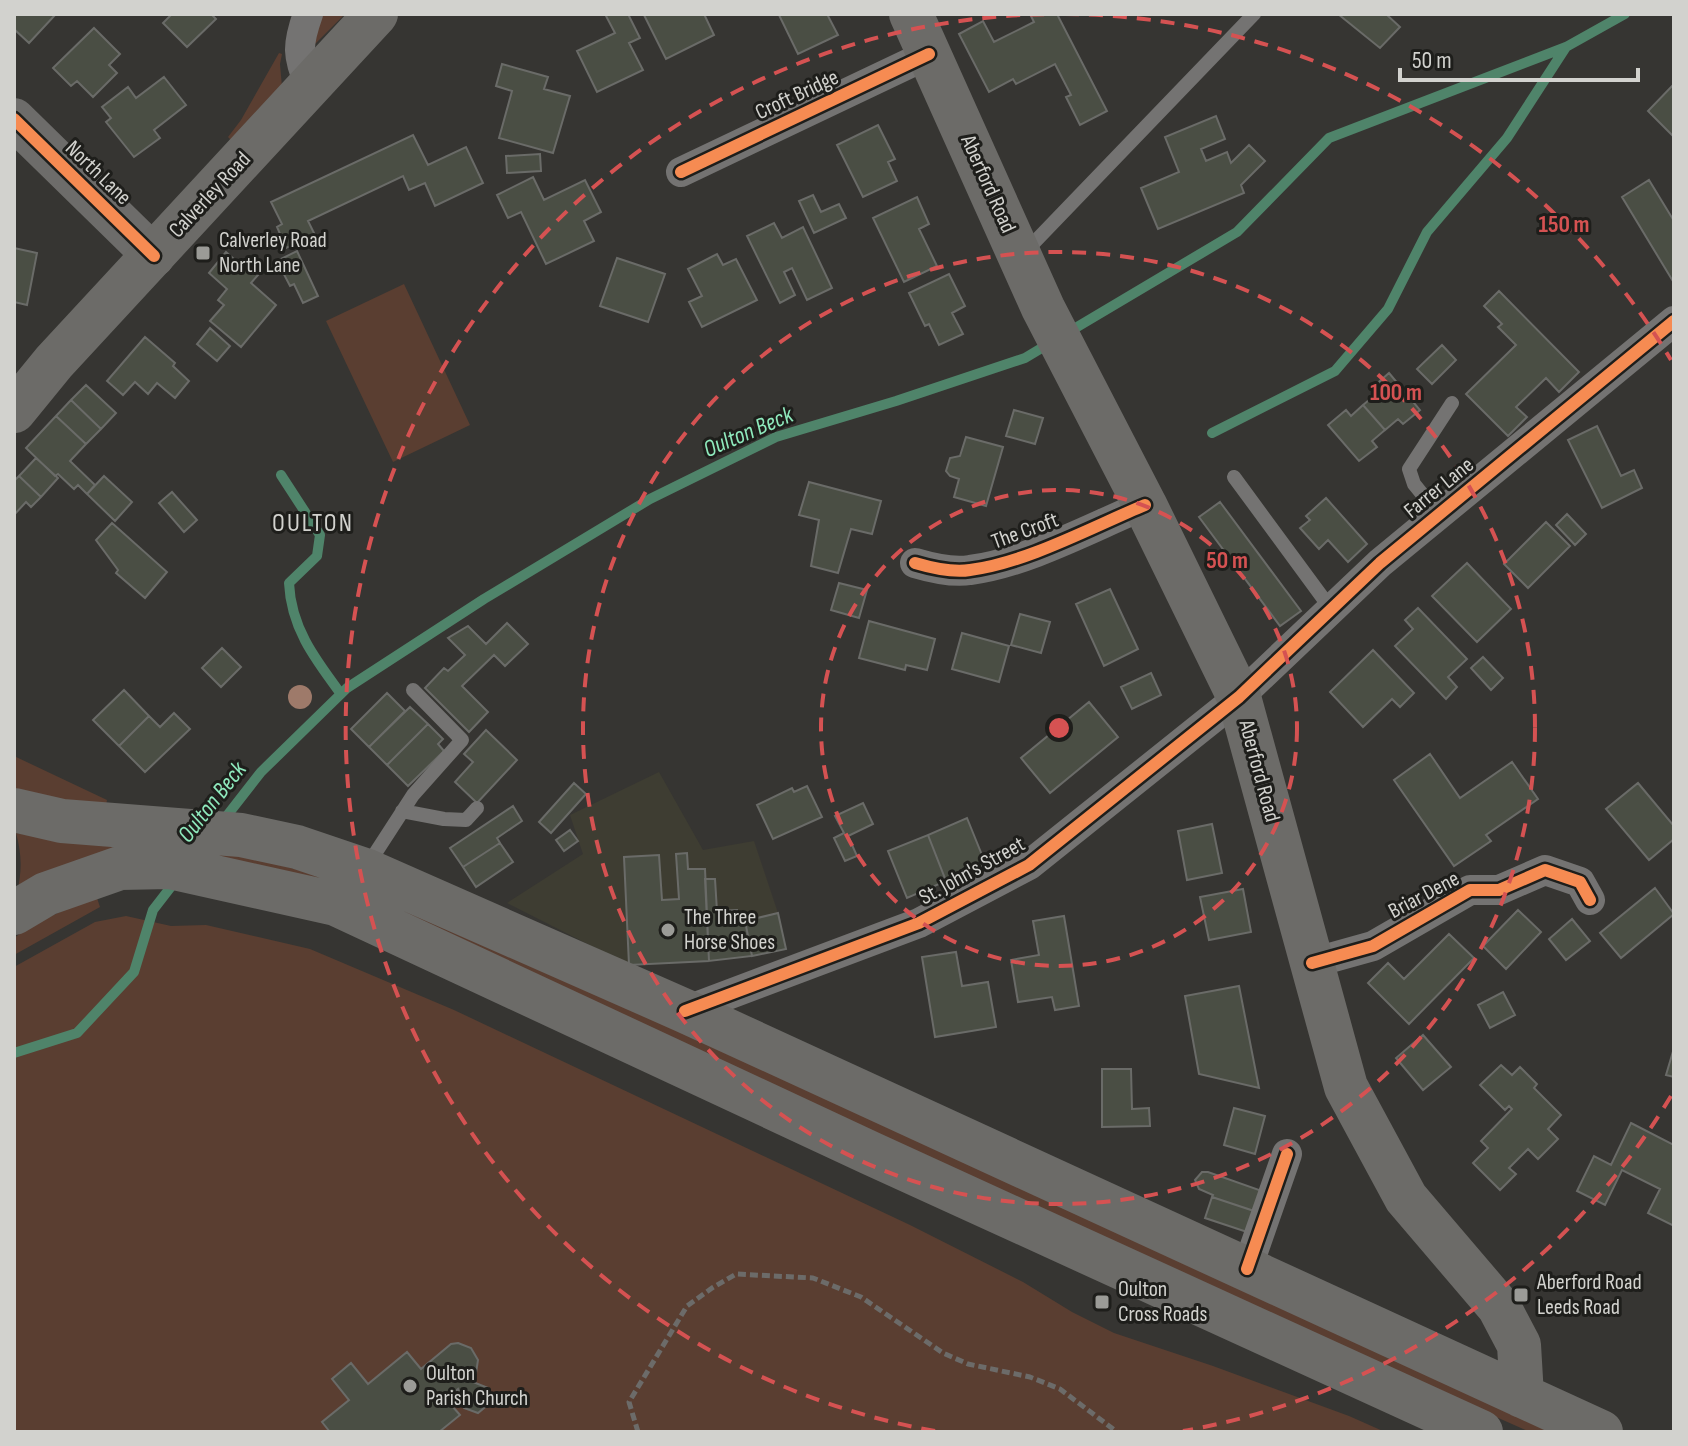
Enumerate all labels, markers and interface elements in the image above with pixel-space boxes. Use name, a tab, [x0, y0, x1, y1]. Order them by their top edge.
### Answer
scale bar	[1400, 32, 1638, 82]
text: 50 m	[1412, 46, 1452, 75]
street label: Croft Bridge	[751, 64, 843, 126]
street label: Aberford Road	[954, 130, 1022, 237]
street label: North Lane	[59, 135, 137, 211]
street label: Calverley Road	[163, 146, 257, 244]
text: 150 m	[1538, 210, 1590, 239]
place label: Calverley Road North Lane	[219, 227, 327, 279]
marker: Calverley Road North Lane	[194, 244, 212, 262]
text: 100 m	[1370, 378, 1422, 407]
water label: Oulton Beck	[699, 400, 798, 464]
street label: Farrer Lane	[1399, 452, 1479, 524]
street label: The Croft	[988, 506, 1062, 556]
district label: OULTON	[272, 508, 354, 539]
text: 50 m	[1206, 546, 1248, 575]
centre of rings	[1045, 714, 1073, 742]
street label: Aberford Road	[1232, 716, 1286, 825]
water label: Oulton Beck	[171, 755, 253, 848]
street label: St. John's Street	[914, 831, 1030, 911]
street label: Briar Dene	[1384, 865, 1464, 925]
place label: The Three Horse Shoes	[684, 904, 775, 956]
marker: The Three Horse Shoes	[659, 921, 677, 939]
place label: Aberford Road Leeds Road	[1536, 1269, 1642, 1321]
place label: Oulton Cross Roads	[1118, 1276, 1207, 1328]
marker: Aberford Road Leeds Road	[1512, 1286, 1530, 1304]
marker: Oulton Cross Roads	[1093, 1293, 1111, 1311]
place label: Oulton Parish Church	[426, 1360, 528, 1412]
marker: Oulton Parish Church	[401, 1377, 419, 1395]

